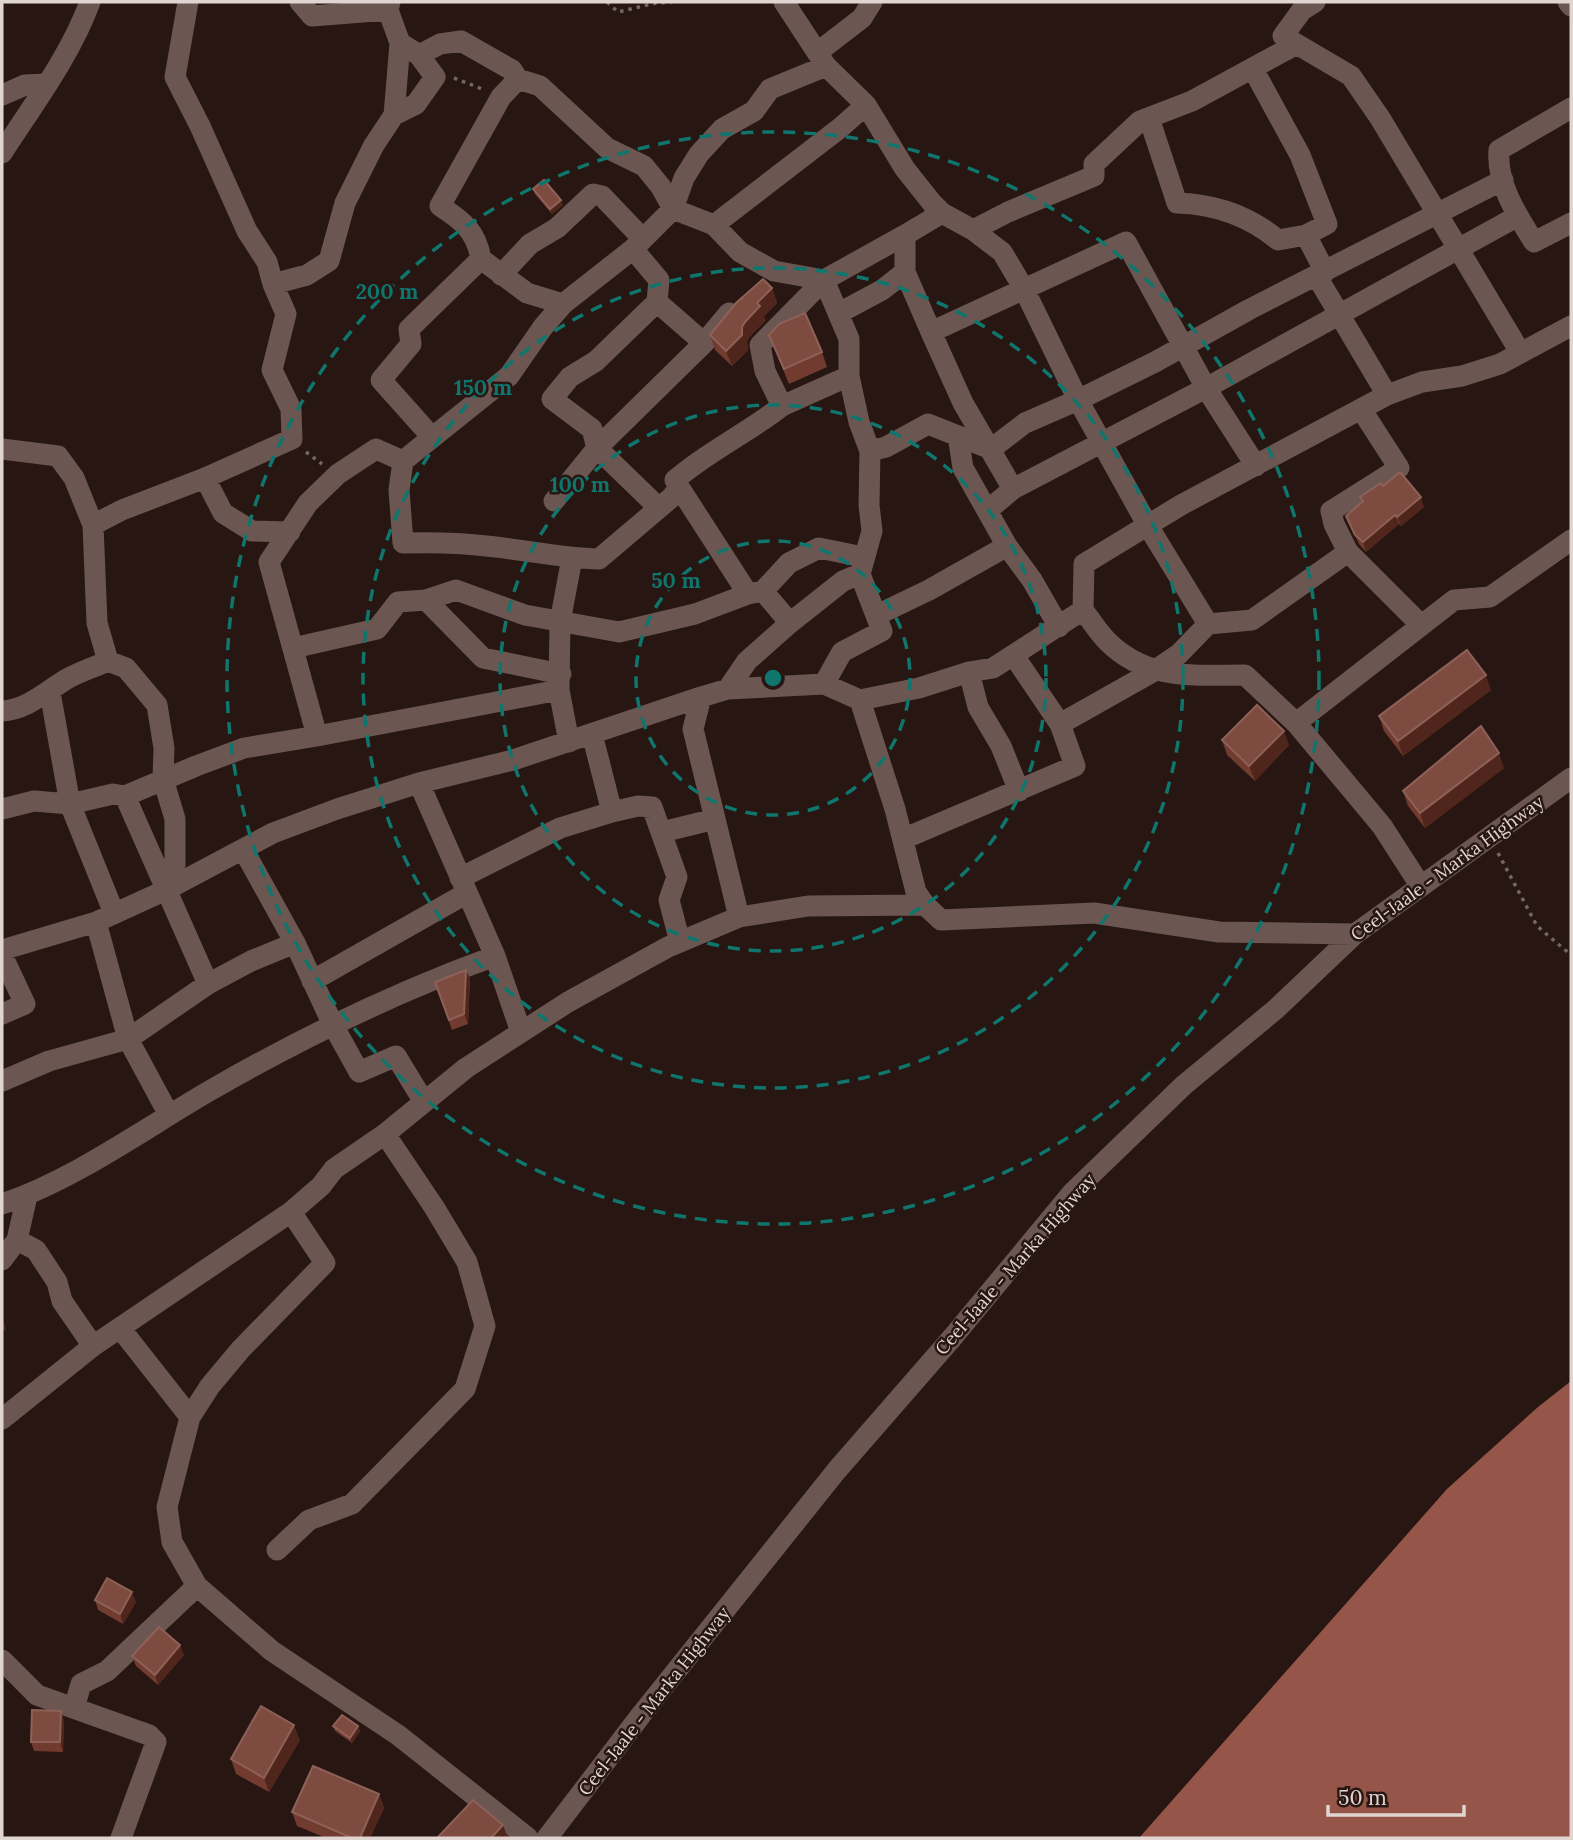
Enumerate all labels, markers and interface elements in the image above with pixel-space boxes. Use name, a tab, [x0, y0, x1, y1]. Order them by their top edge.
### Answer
text: 200 m	[356, 278, 418, 305]
text: 150 m	[454, 374, 512, 401]
text: 100 m	[550, 471, 610, 498]
text: 50 m	[651, 567, 701, 594]
centre of rings	[761, 666, 785, 690]
street label: Ceel-Jaale - Marka Highway	[1346, 790, 1549, 946]
street label: Ceel-Jaale - Marka Highway	[930, 1168, 1101, 1360]
street label: Ceel-Jaale - Marka Highway	[573, 1602, 735, 1800]
scale bar	[1328, 1773, 1464, 1817]
text: 50 m	[1338, 1784, 1387, 1811]

